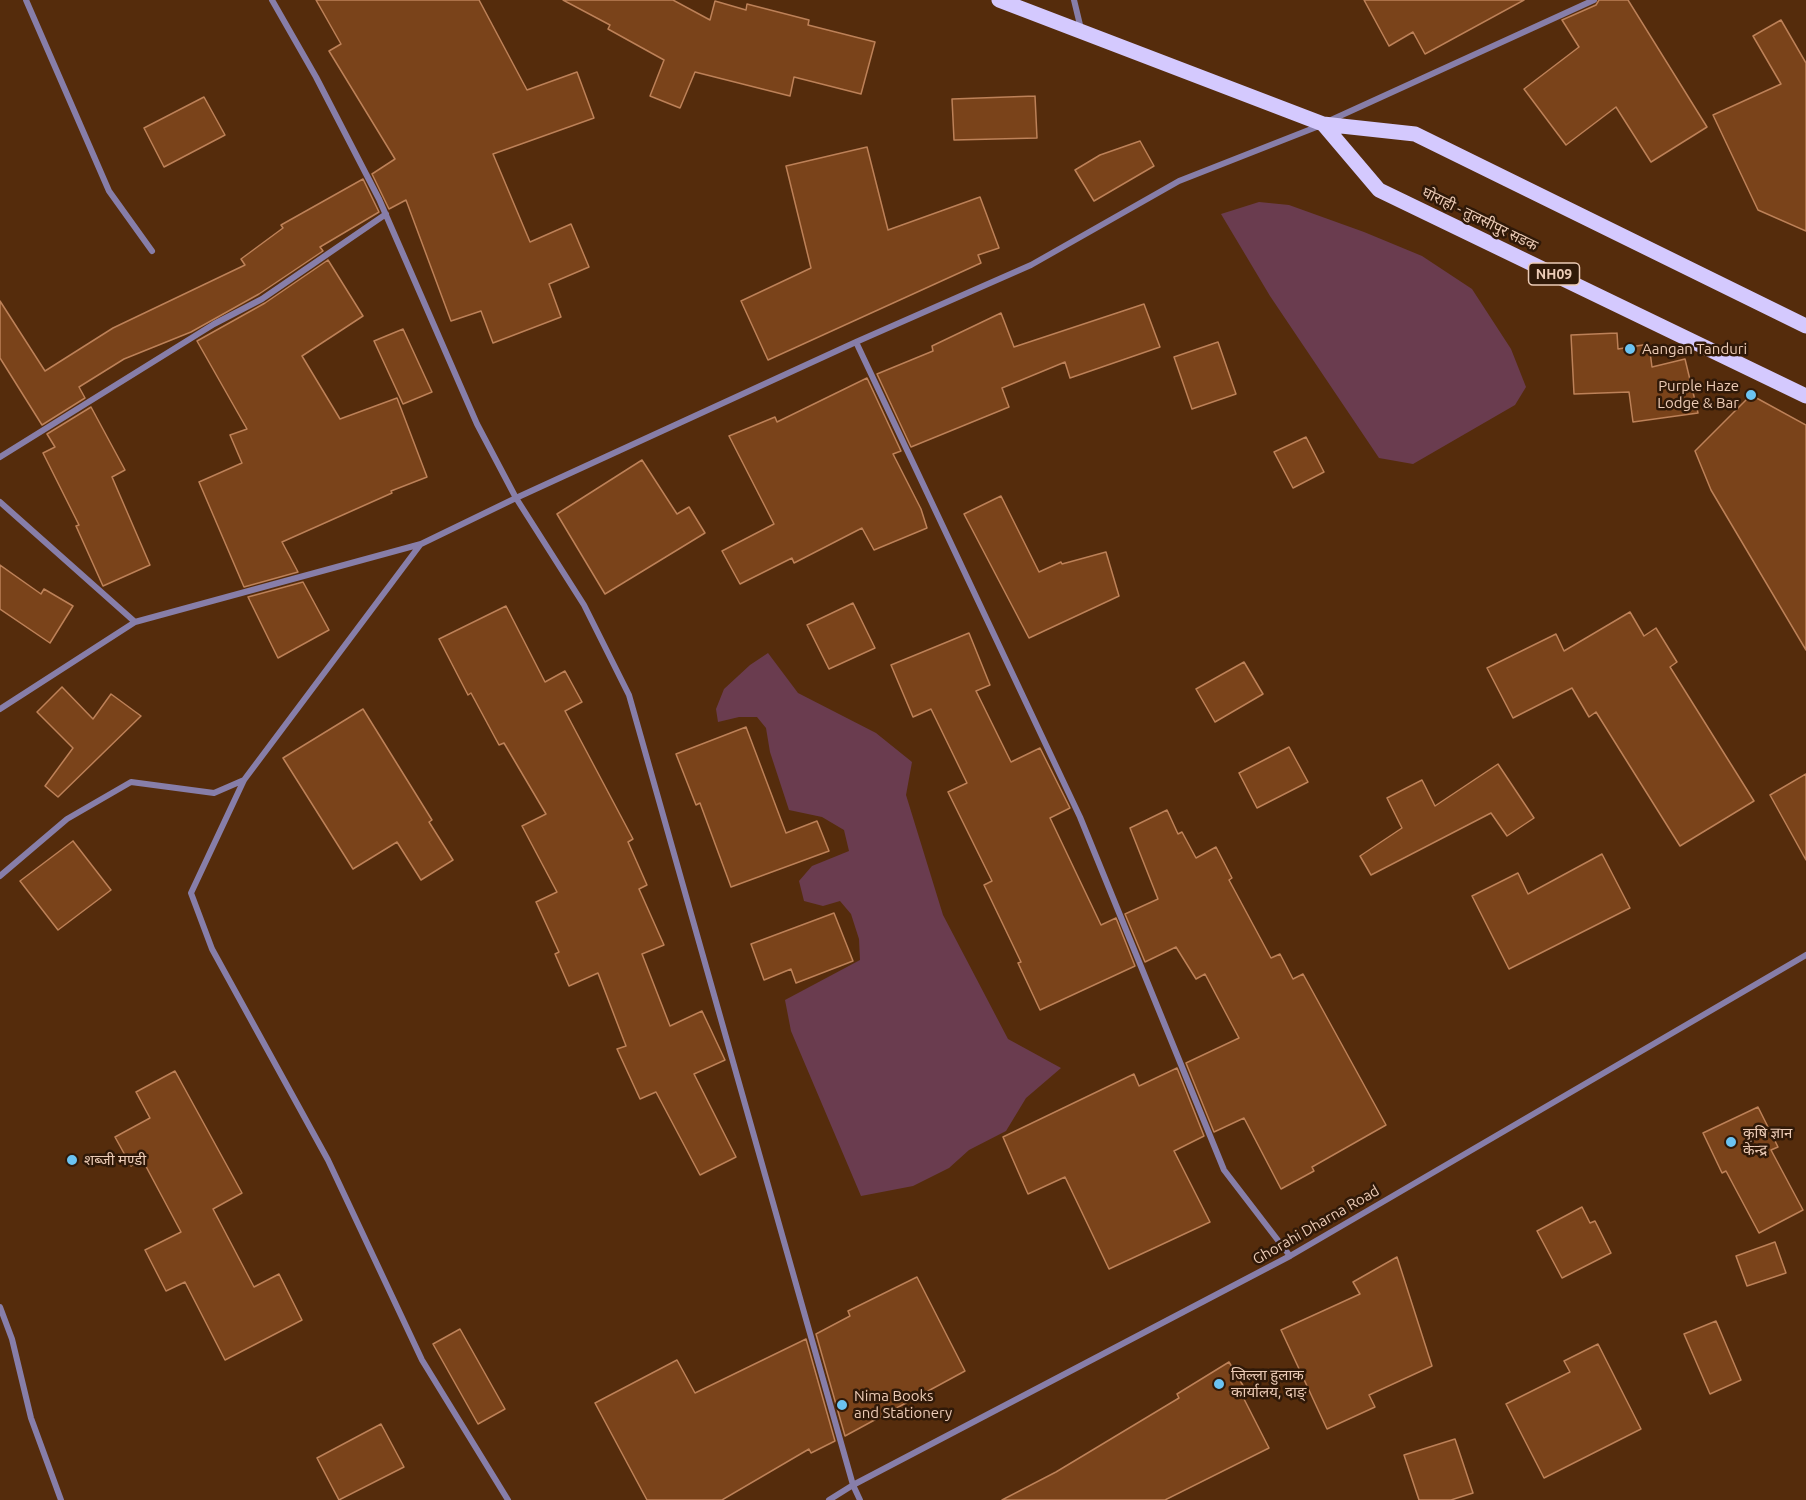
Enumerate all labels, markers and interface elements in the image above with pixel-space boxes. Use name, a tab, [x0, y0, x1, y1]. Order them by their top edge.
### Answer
street label: घोराही - तुलसीपुर सडक	[1419, 183, 1541, 255]
road number: NH09	[1528, 263, 1580, 285]
place label: Aangan Tanduri	[1642, 340, 1747, 358]
marker: Aangan Tanduri	[1623, 342, 1637, 356]
place label: Purple Haze Lodge & Bar	[1657, 377, 1739, 412]
marker: Purple Haze Lodge & Bar	[1744, 388, 1758, 402]
place label: कृषि ज्ञान केन्द्र	[1743, 1124, 1792, 1159]
marker: कृषि ज्ञान केन्द्र	[1724, 1135, 1738, 1149]
place label: शब्जी मण्डी	[84, 1151, 146, 1169]
marker: शब्जी मण्डी	[65, 1153, 79, 1167]
street label: Ghorahi Dharna Road	[1250, 1181, 1382, 1269]
place label: जिल्ला हुलाक कार्यालय, दाङ्	[1231, 1366, 1306, 1401]
marker: जिल्ला हुलाक कार्यालय, दाङ्	[1212, 1377, 1226, 1391]
place label: Nima Books and Stationery	[854, 1387, 952, 1422]
marker: Nima Books and Stationery	[835, 1398, 849, 1412]

